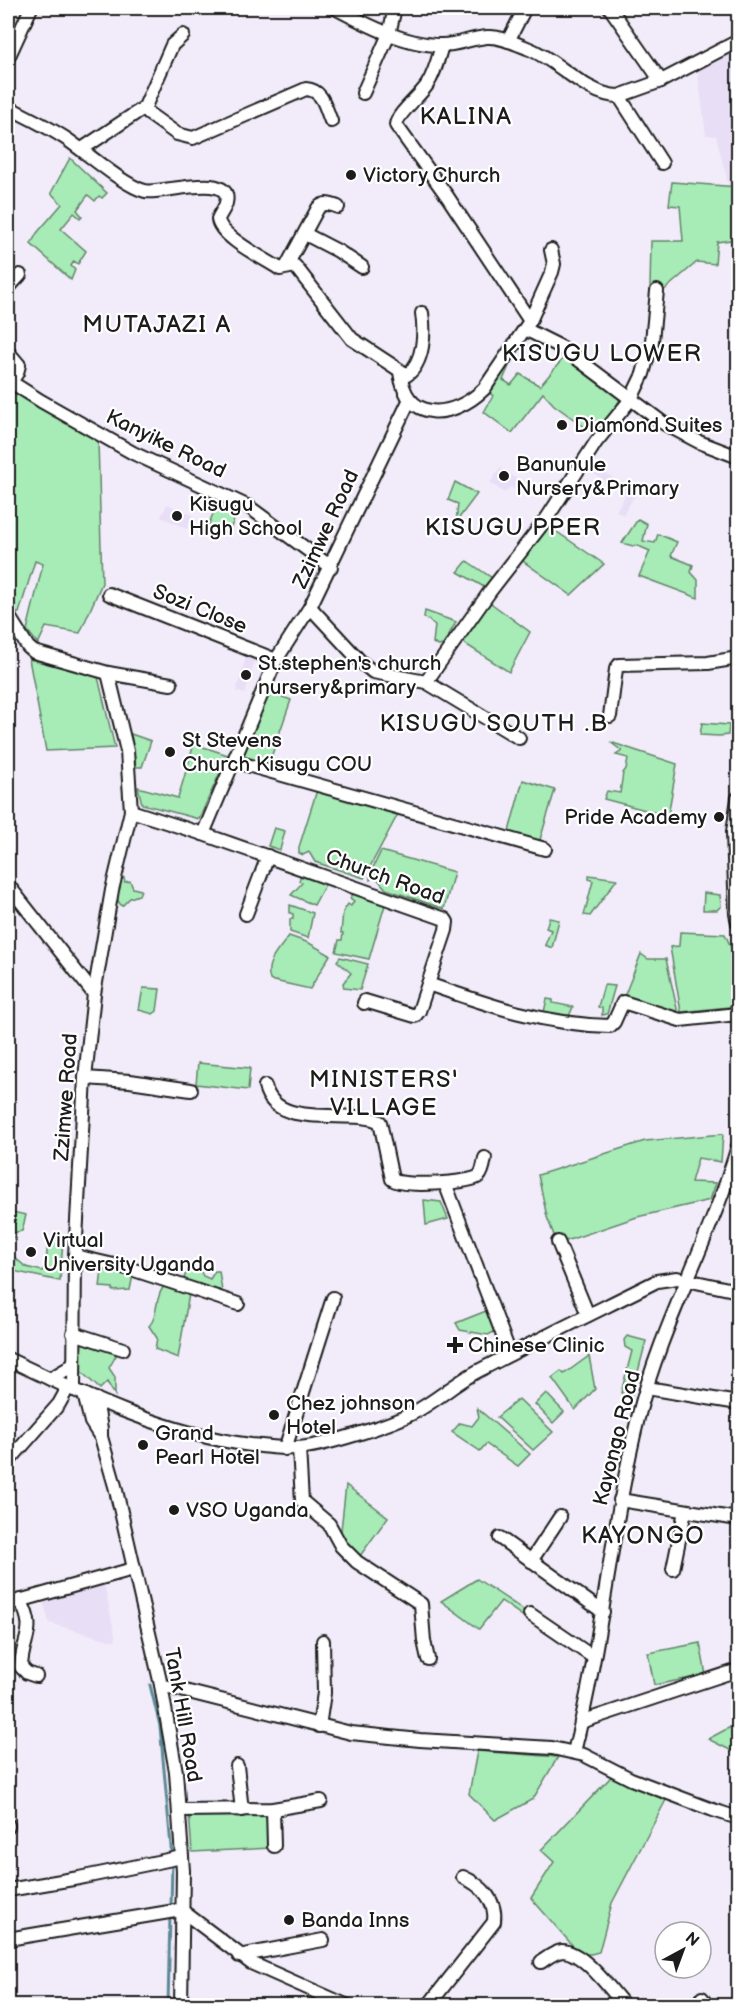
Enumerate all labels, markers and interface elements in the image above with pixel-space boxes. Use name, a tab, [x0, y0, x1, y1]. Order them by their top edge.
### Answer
district label: KALINA	[419, 102, 513, 131]
place label: Victory Church	[363, 163, 500, 188]
marker: Victory Church	[344, 168, 358, 182]
district label: MUTAJAZI A	[82, 310, 232, 339]
district label: KISUGU LOWER	[502, 339, 702, 368]
street label: Kanyike Road	[102, 404, 230, 484]
place label: Diamond Suites	[574, 413, 723, 438]
marker: Diamond Suites	[555, 418, 569, 432]
place label: Banunule Nursery&Primary	[516, 452, 680, 501]
street label: Zzimwe Road	[287, 466, 364, 593]
marker: Banunule Nursery&Primary	[497, 469, 511, 483]
place label: Kisugu High School	[189, 492, 302, 541]
marker: Kisugu High School	[170, 509, 184, 523]
district label: KISUGU PPER	[425, 513, 601, 542]
street label: Sozi Close	[149, 579, 251, 639]
place label: St.stephen's church nursery&primary	[258, 651, 441, 700]
marker: St.stephen's church nursery&primary	[239, 668, 253, 682]
district label: KISUGU SOUTH .B	[379, 709, 609, 738]
place label: St Stevens Church Kisugu COU	[182, 728, 372, 777]
marker: St Stevens Church Kisugu COU	[163, 745, 177, 759]
place label: Pride Academy	[564, 805, 707, 830]
marker: Pride Academy	[712, 810, 726, 824]
street label: Church Road	[322, 844, 448, 910]
street label: Zzimwe Road	[49, 1032, 83, 1163]
district label: MINISTERS' VILLAGE	[309, 1065, 459, 1122]
place label: Virtual University Uganda	[43, 1228, 215, 1277]
marker: Virtual University Uganda	[24, 1245, 38, 1259]
place label: Chinese Clinic	[468, 1333, 605, 1358]
marker: Chinese Clinic	[446, 1336, 464, 1354]
street label: Kayongo Road	[588, 1368, 646, 1508]
place label: Chez johnson Hotel	[286, 1391, 415, 1440]
marker: Chez johnson Hotel	[267, 1408, 281, 1422]
place label: Grand Pearl Hotel	[155, 1421, 260, 1470]
marker: Grand Pearl Hotel	[136, 1438, 150, 1452]
place label: VSO Uganda	[186, 1498, 309, 1523]
marker: VSO Uganda	[167, 1503, 181, 1517]
district label: KAYONGO	[581, 1521, 705, 1550]
street label: Tank Hill Road	[159, 1646, 207, 1784]
place label: Banda Inns	[301, 1908, 409, 1933]
marker: Banda Inns	[282, 1913, 296, 1927]
north arrow	[653, 1920, 713, 1980]
text: N	[681, 1929, 703, 1951]

